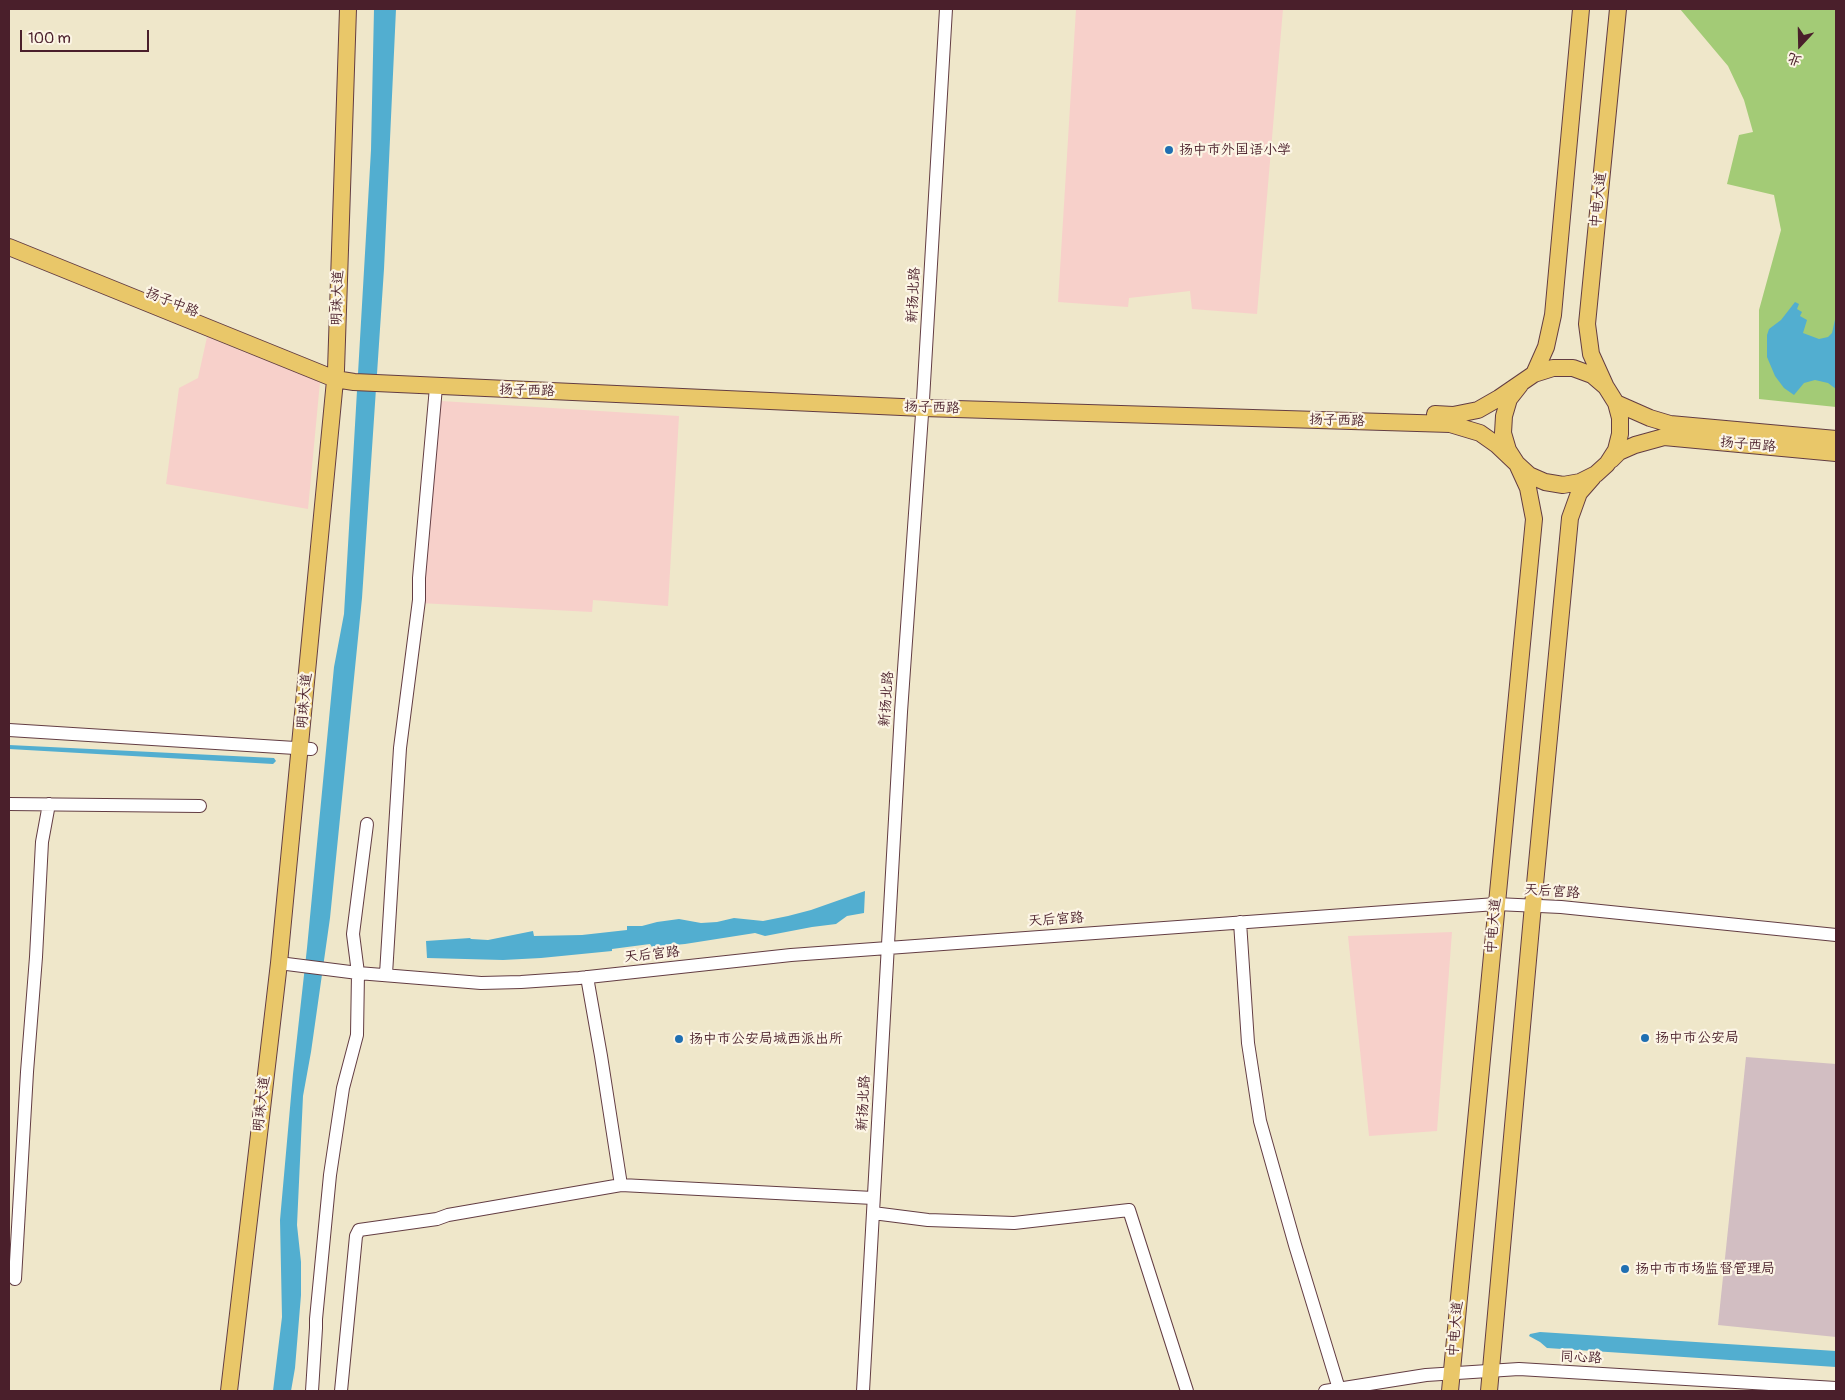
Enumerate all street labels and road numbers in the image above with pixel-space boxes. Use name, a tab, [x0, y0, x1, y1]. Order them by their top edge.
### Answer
street label: 中电大道	[1588, 171, 1610, 229]
street label: 新扬北路	[904, 267, 924, 323]
street label: 明珠大道	[329, 270, 347, 326]
street label: 扬子中路	[143, 285, 201, 321]
street label: 扬子西路	[499, 382, 555, 400]
street label: 扬子西路	[904, 399, 960, 417]
street label: 扬子西路	[1309, 412, 1365, 430]
street label: 扬子西路	[1719, 434, 1777, 456]
street label: 新扬北路	[877, 670, 897, 728]
street label: 明珠大道	[294, 672, 316, 730]
street label: 天后宫路	[1523, 882, 1581, 902]
street label: 中电大道	[1483, 897, 1505, 955]
street label: 天后宫路	[1027, 910, 1085, 930]
street label: 天后宫路	[623, 944, 681, 966]
street label: 明珠大道	[250, 1075, 274, 1133]
street label: 新扬北路	[854, 1075, 874, 1131]
street label: 中电大道	[1445, 1300, 1467, 1358]
street label: 同心路	[1560, 1349, 1602, 1367]

